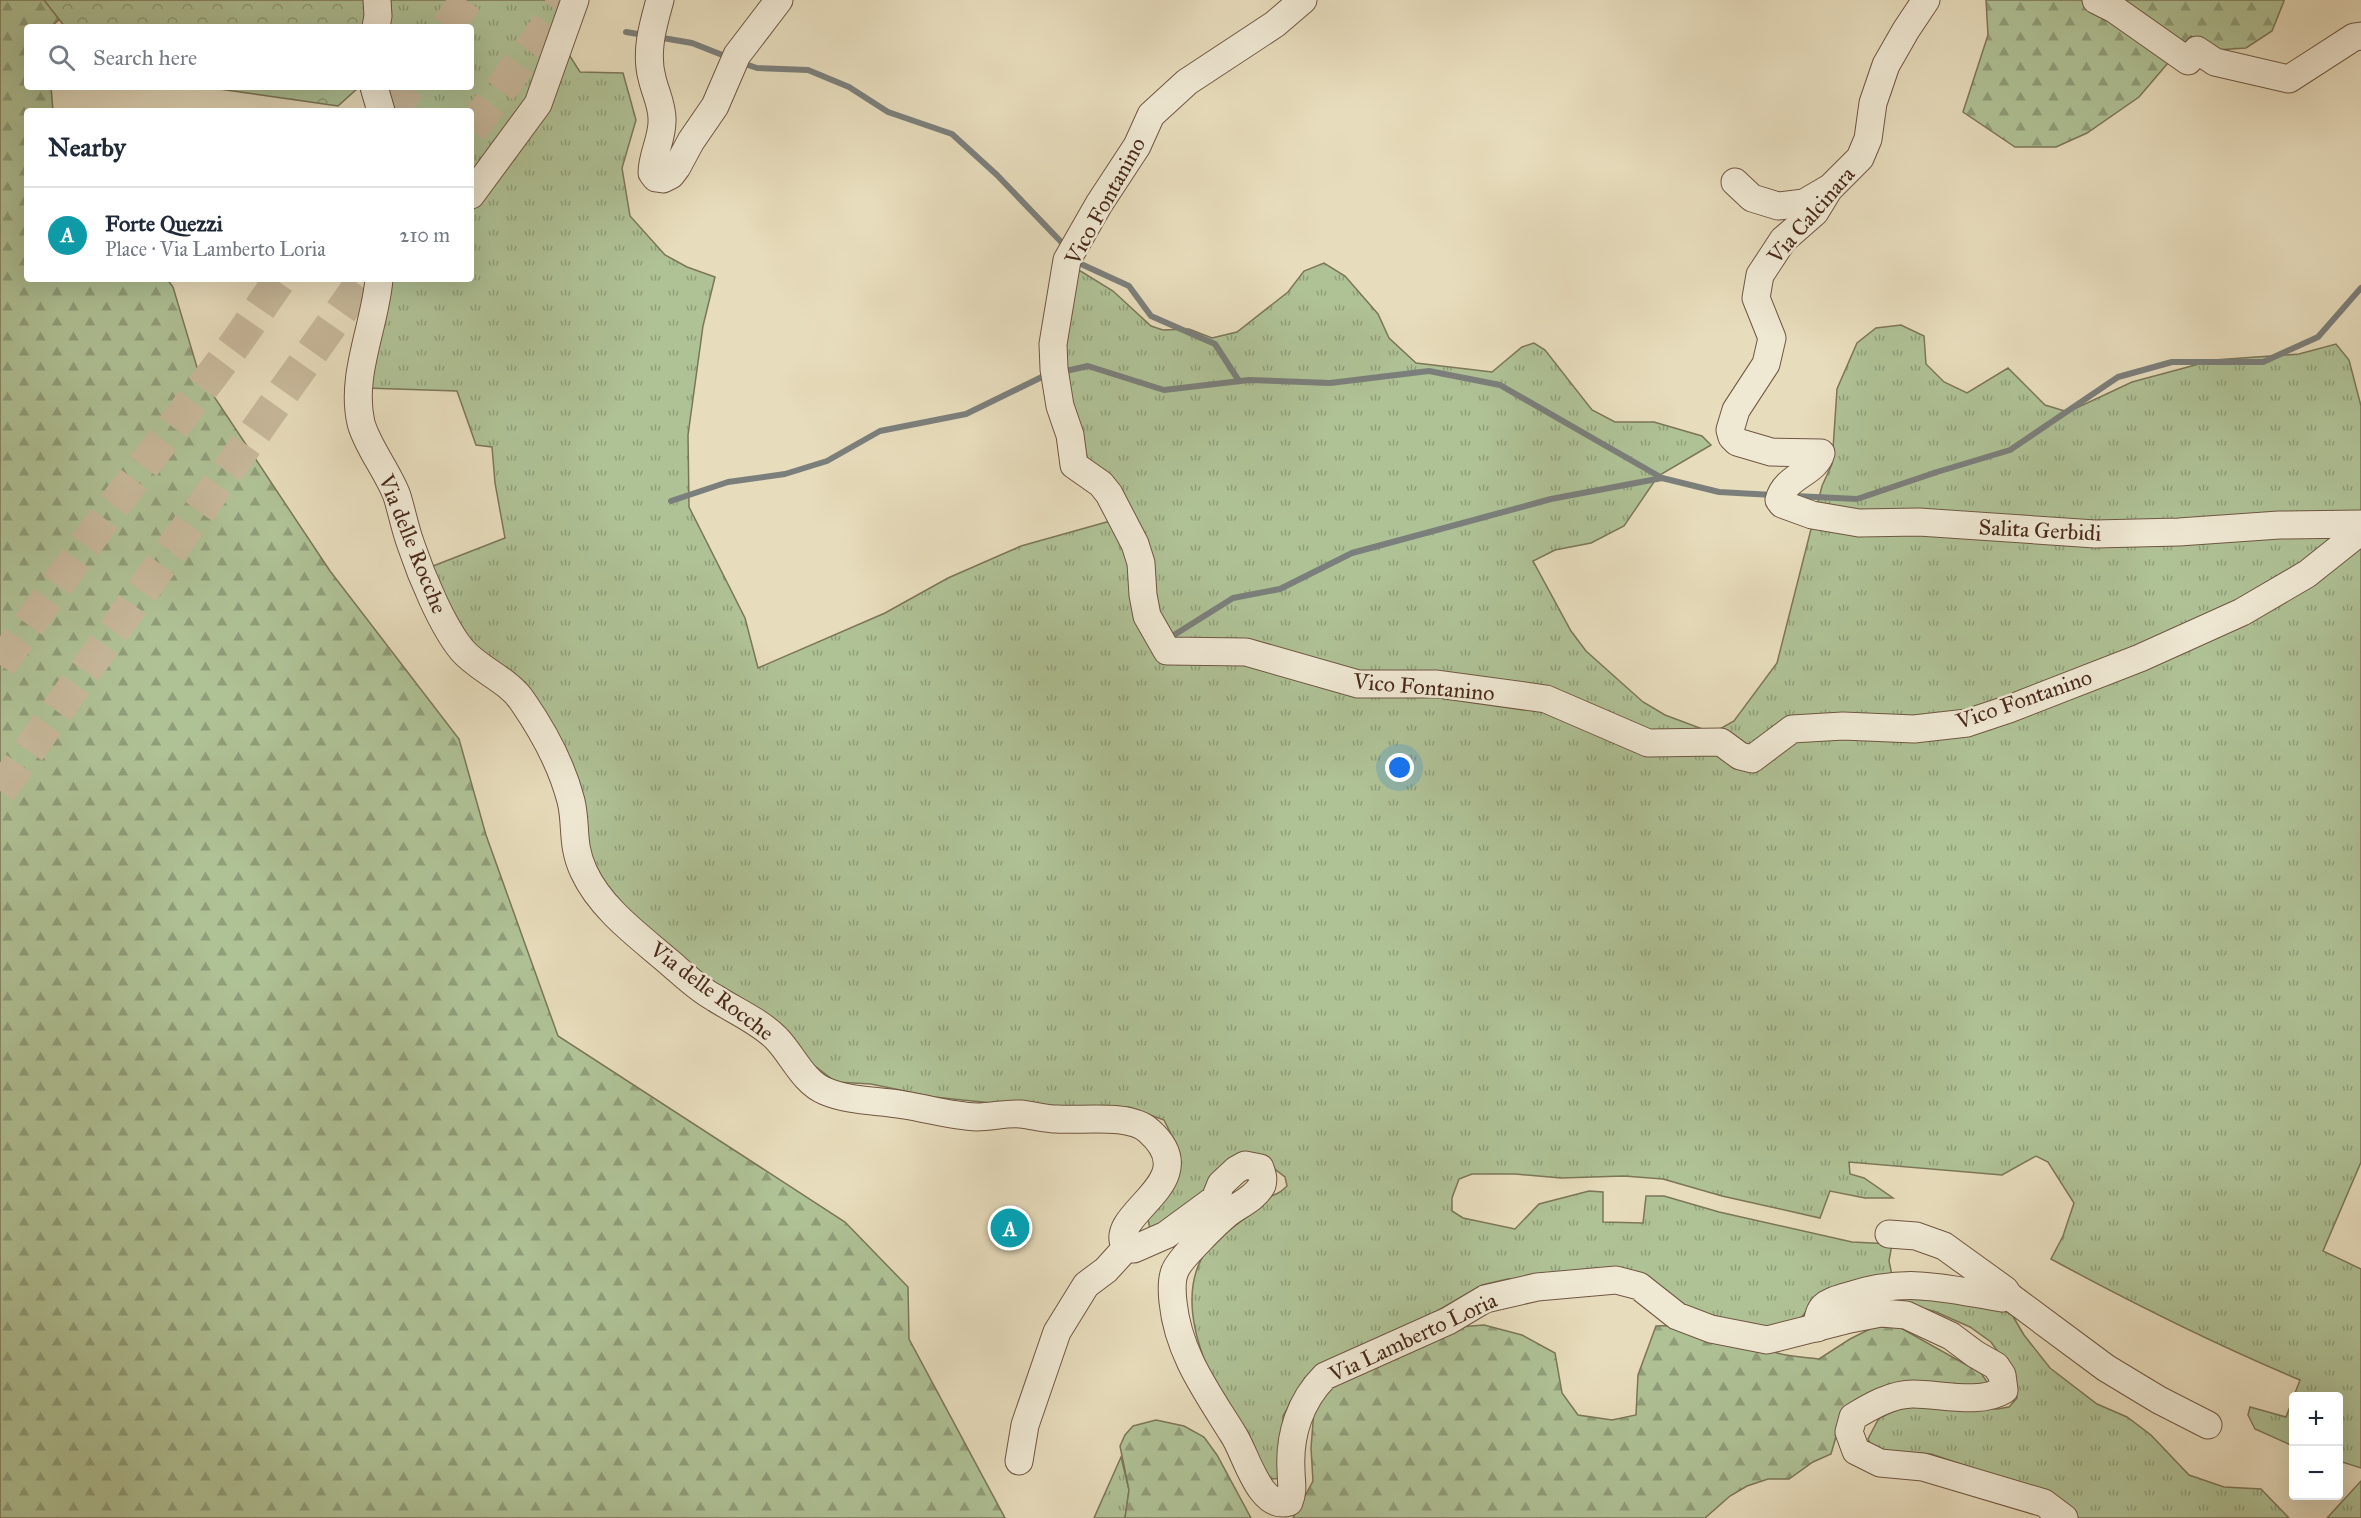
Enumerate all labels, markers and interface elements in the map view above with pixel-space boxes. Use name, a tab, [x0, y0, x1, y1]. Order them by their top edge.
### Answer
search box	[24, 24, 474, 90]
icon: search	[45, 41, 78, 74]
text: Search here	[93, 44, 197, 71]
text: Nearby	[48, 131, 126, 163]
street label: Vico Fontanino	[1058, 133, 1151, 270]
street label: Via Calcinara	[1761, 160, 1861, 270]
text: Forte Quezzi	[105, 210, 223, 237]
text: A	[61, 223, 74, 247]
text: 210 m	[400, 223, 450, 247]
text: Place · Via Lamberto Loria	[105, 237, 326, 261]
street label: Via delle Rocche	[372, 470, 453, 618]
street label: Salita Gerbidi	[1978, 513, 2102, 547]
street label: Vico Fontanino	[1952, 663, 2095, 735]
street label: Vico Fontanino	[1351, 667, 1496, 707]
your location	[1385, 753, 1414, 782]
street label: Via delle Rocche	[644, 935, 779, 1046]
pin: A	[990, 1206, 1030, 1250]
street label: Via Lamberto Loria	[1324, 1286, 1502, 1388]
map controls	[2289, 1392, 2343, 1500]
button: +	[2289, 1392, 2343, 1446]
button: −	[2289, 1446, 2343, 1500]

